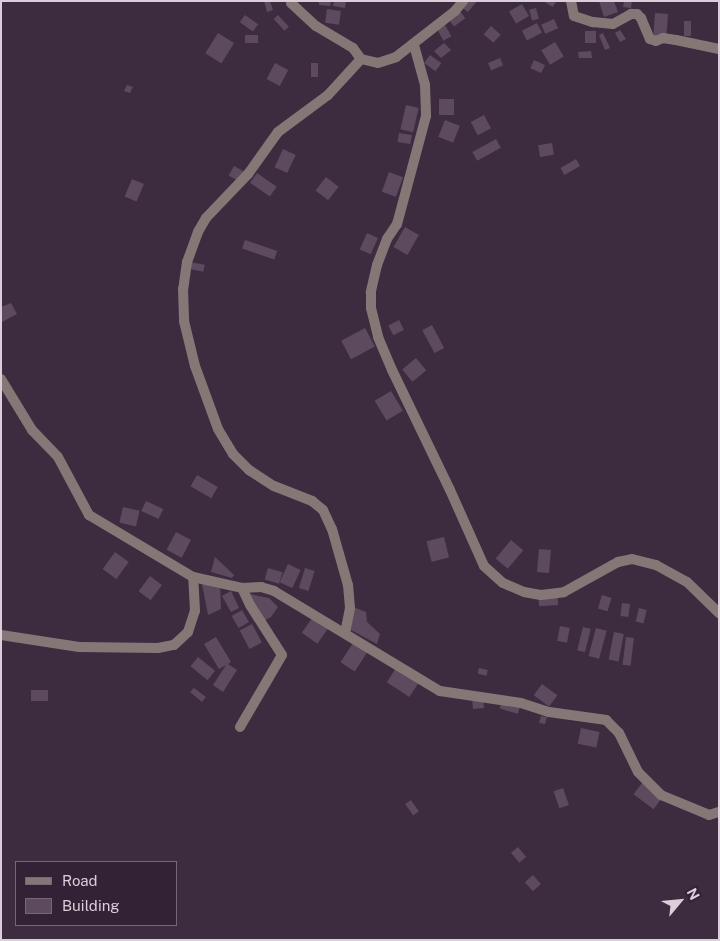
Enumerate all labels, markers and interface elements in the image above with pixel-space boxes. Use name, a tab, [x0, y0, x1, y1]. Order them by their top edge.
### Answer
legend	[15, 861, 178, 926]
text: Road	[62, 872, 98, 889]
north arrow	[655, 876, 705, 926]
text: N	[684, 885, 703, 903]
text: Building	[62, 897, 120, 914]

